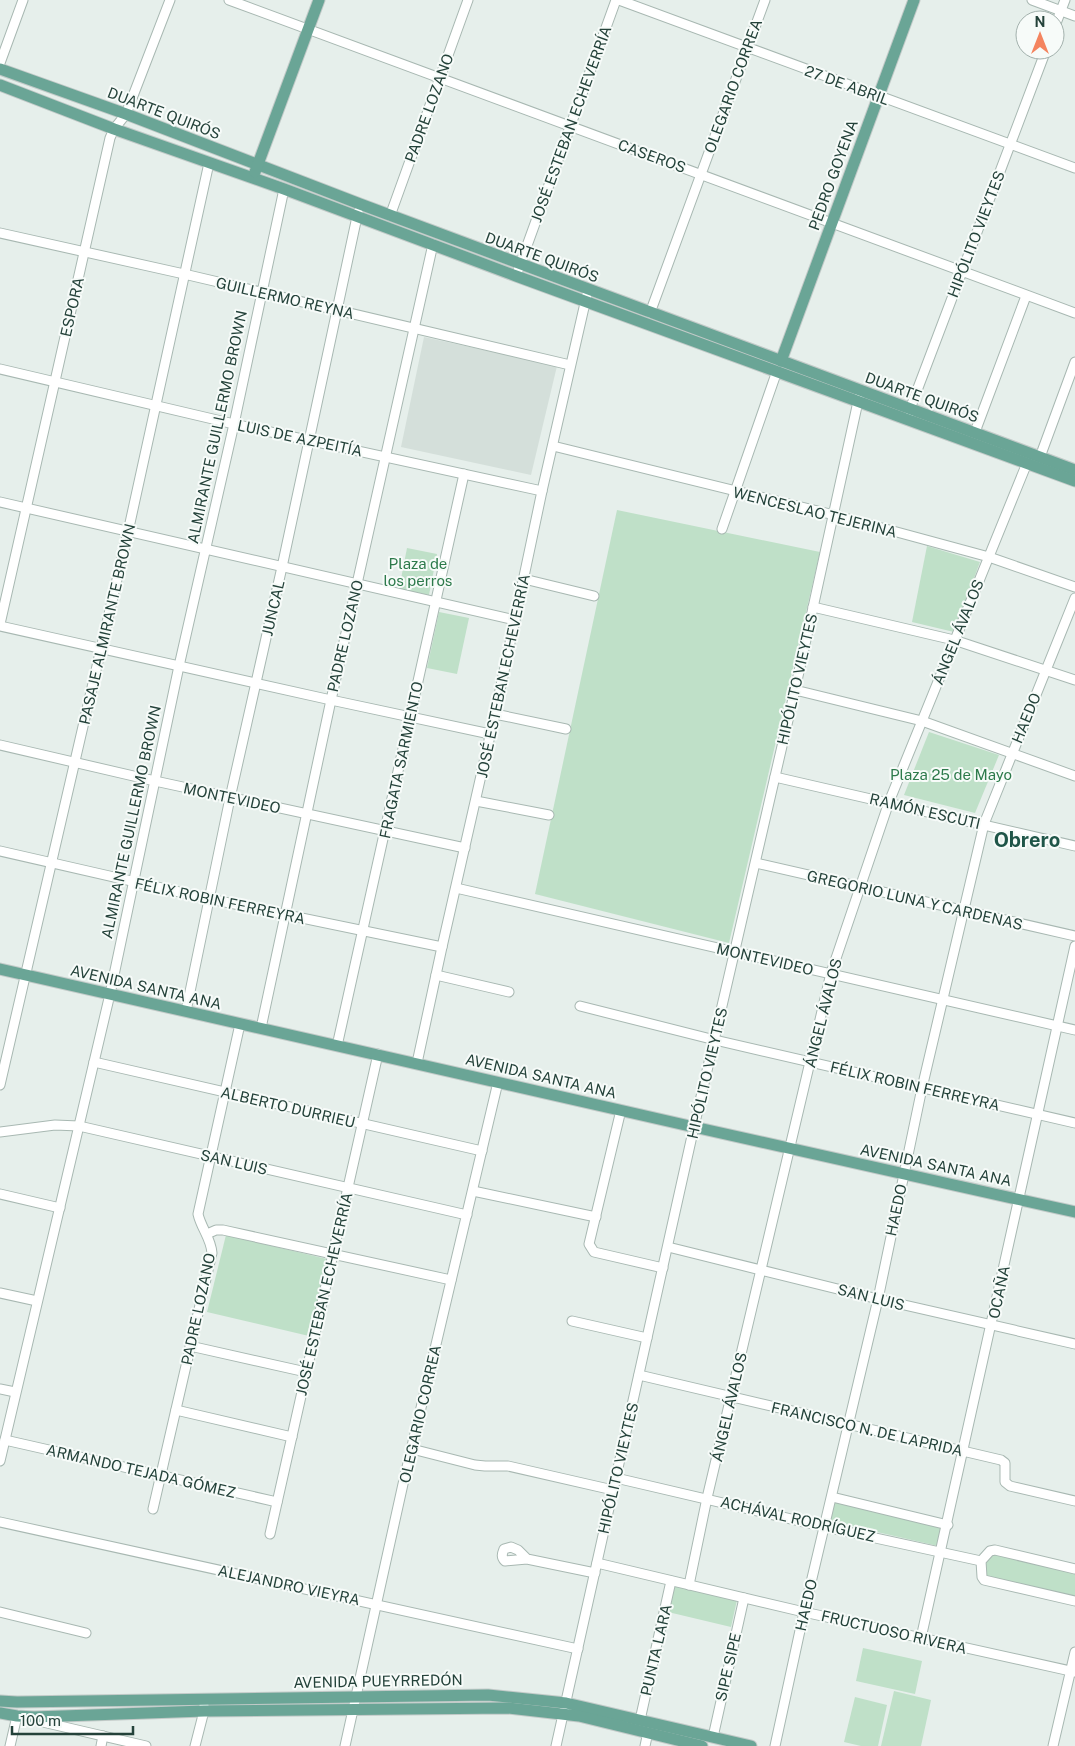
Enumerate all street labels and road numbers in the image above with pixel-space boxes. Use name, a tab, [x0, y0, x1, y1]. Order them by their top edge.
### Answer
street label: OLEGARIO CORREA	[701, 16, 765, 155]
street label: JOSÉ ESTEBAN ECHEVERRÍA	[527, 23, 615, 225]
street label: PADRE LOZANO	[401, 51, 457, 165]
street label: 27 DE ABRIL	[802, 62, 892, 108]
street label: DUARTE QUIRÓS	[105, 83, 223, 142]
street label: PEDRO GOYENA	[805, 117, 861, 232]
street label: CASEROS	[616, 136, 688, 176]
street label: HIPÓLITO VIEYTES	[943, 168, 1008, 300]
street label: DUARTE QUIRÓS	[483, 228, 601, 285]
street label: GUILLERMO REYNA	[214, 274, 356, 322]
street label: ESPORA	[57, 275, 87, 339]
street label: ALMIRANTE GUILLERMO BROWN	[184, 309, 250, 545]
street label: DUARTE QUIRÓS	[863, 368, 981, 425]
street label: LUIS DE AZPEITÍA	[236, 416, 364, 460]
street label: WENCESLAO TEJERINA	[731, 483, 899, 541]
street label: PASAJE ALMIRANTE BROWN	[76, 522, 138, 726]
street label: JOSÉ ESTEBAN ECHEVERRÍA	[473, 572, 533, 779]
street label: ÁNGEL ÁVALOS	[929, 577, 987, 687]
street label: JUNCAL	[258, 578, 288, 638]
street label: PADRE LOZANO	[324, 578, 366, 694]
street label: HIPÓLITO VIEYTES	[773, 611, 820, 746]
street label: FRAGATA SARMIENTO	[376, 680, 426, 840]
street label: HAEDO	[1008, 690, 1044, 746]
street label: ALMIRANTE GUILLERMO BROWN	[98, 704, 164, 940]
street label: MONTEVIDEO	[182, 779, 282, 817]
street label: RAMÓN ESCUTI	[868, 789, 982, 832]
street label: GREGORIO LUNA Y CARDENAS	[805, 867, 1025, 933]
street label: FÉLIX ROBIN FERREYRA	[133, 875, 307, 927]
street label: MONTEVIDEO	[715, 940, 815, 978]
street label: ÁNGEL ÁVALOS	[801, 957, 845, 1069]
street label: AVENIDA SANTA ANA	[69, 961, 224, 1013]
street label: HIPÓLITO VIEYTES	[683, 1005, 730, 1140]
street label: AVENIDA SANTA ANA	[464, 1050, 619, 1102]
street label: FÉLIX ROBIN FERREYRA	[828, 1058, 1002, 1114]
street label: ALBERTO DURRIEU	[219, 1083, 357, 1131]
street label: AVENIDA SANTA ANA	[859, 1141, 1014, 1189]
street label: SAN LUIS	[199, 1146, 269, 1178]
street label: HAEDO	[882, 1182, 910, 1238]
street label: JOSÉ ESTEBAN ECHEVERRÍA	[292, 1190, 356, 1397]
street label: PADRE LOZANO	[178, 1251, 218, 1367]
street label: OCAÑA	[985, 1264, 1013, 1320]
street label: SAN LUIS	[836, 1280, 906, 1314]
street label: OLEGARIO CORREA	[396, 1343, 444, 1485]
street label: ÁNGEL ÁVALOS	[708, 1351, 750, 1463]
street label: FRANCISCO N. DE LAPRIDA	[770, 1399, 965, 1459]
street label: HIPÓLITO VIEYTES	[594, 1400, 641, 1535]
street label: ARMANDO TEJADA GÓMEZ	[45, 1440, 238, 1501]
street label: ACHÁVAL RODRÍGUEZ	[719, 1493, 877, 1545]
street label: ALEJANDRO VIEYRA	[216, 1562, 362, 1608]
street label: HAEDO	[792, 1577, 820, 1633]
street label: PUNTA LARA	[637, 1602, 675, 1698]
street label: FRUCTUOSO RIVERA	[820, 1607, 969, 1657]
street label: SIPE SIPE	[712, 1631, 744, 1703]
street label: AVENIDA PUEYRREDÓN	[293, 1670, 463, 1691]

